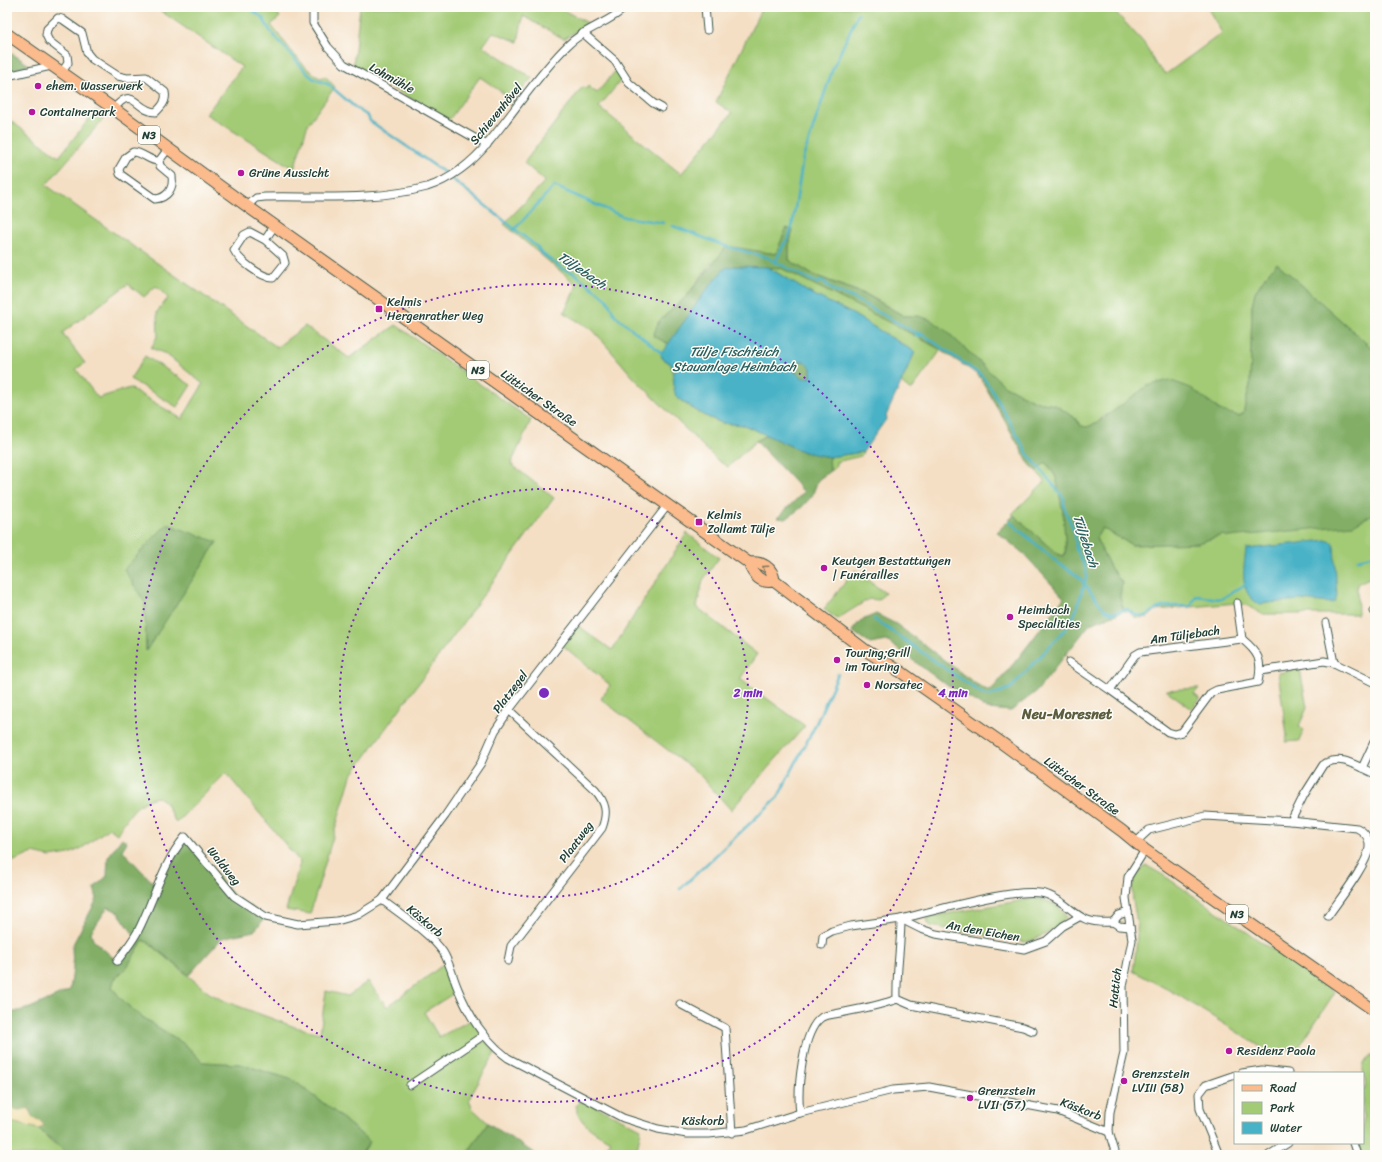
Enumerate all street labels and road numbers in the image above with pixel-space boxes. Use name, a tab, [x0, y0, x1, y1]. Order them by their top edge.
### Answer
street label: Lohmühle	[365, 56, 419, 100]
street label: Schievenhövel	[464, 78, 528, 150]
road number: N3	[138, 126, 160, 144]
road number: N3	[467, 361, 489, 379]
street label: Lütticher Straße	[496, 363, 582, 433]
street label: Am Tüljebach	[1148, 619, 1221, 651]
street label: Platzegel	[486, 665, 534, 718]
street label: Lütticher Straße	[1039, 751, 1125, 821]
street label: Plaatweg	[553, 816, 599, 868]
street label: Waldweg	[201, 841, 247, 891]
street label: Käskorb	[402, 899, 449, 943]
road number: N3	[1226, 905, 1248, 923]
street label: An den Eichen	[944, 914, 1022, 948]
street label: Hattich	[1102, 967, 1128, 1009]
street label: Käskorb	[1057, 1091, 1105, 1127]
street label: Käskorb	[682, 1110, 725, 1132]

